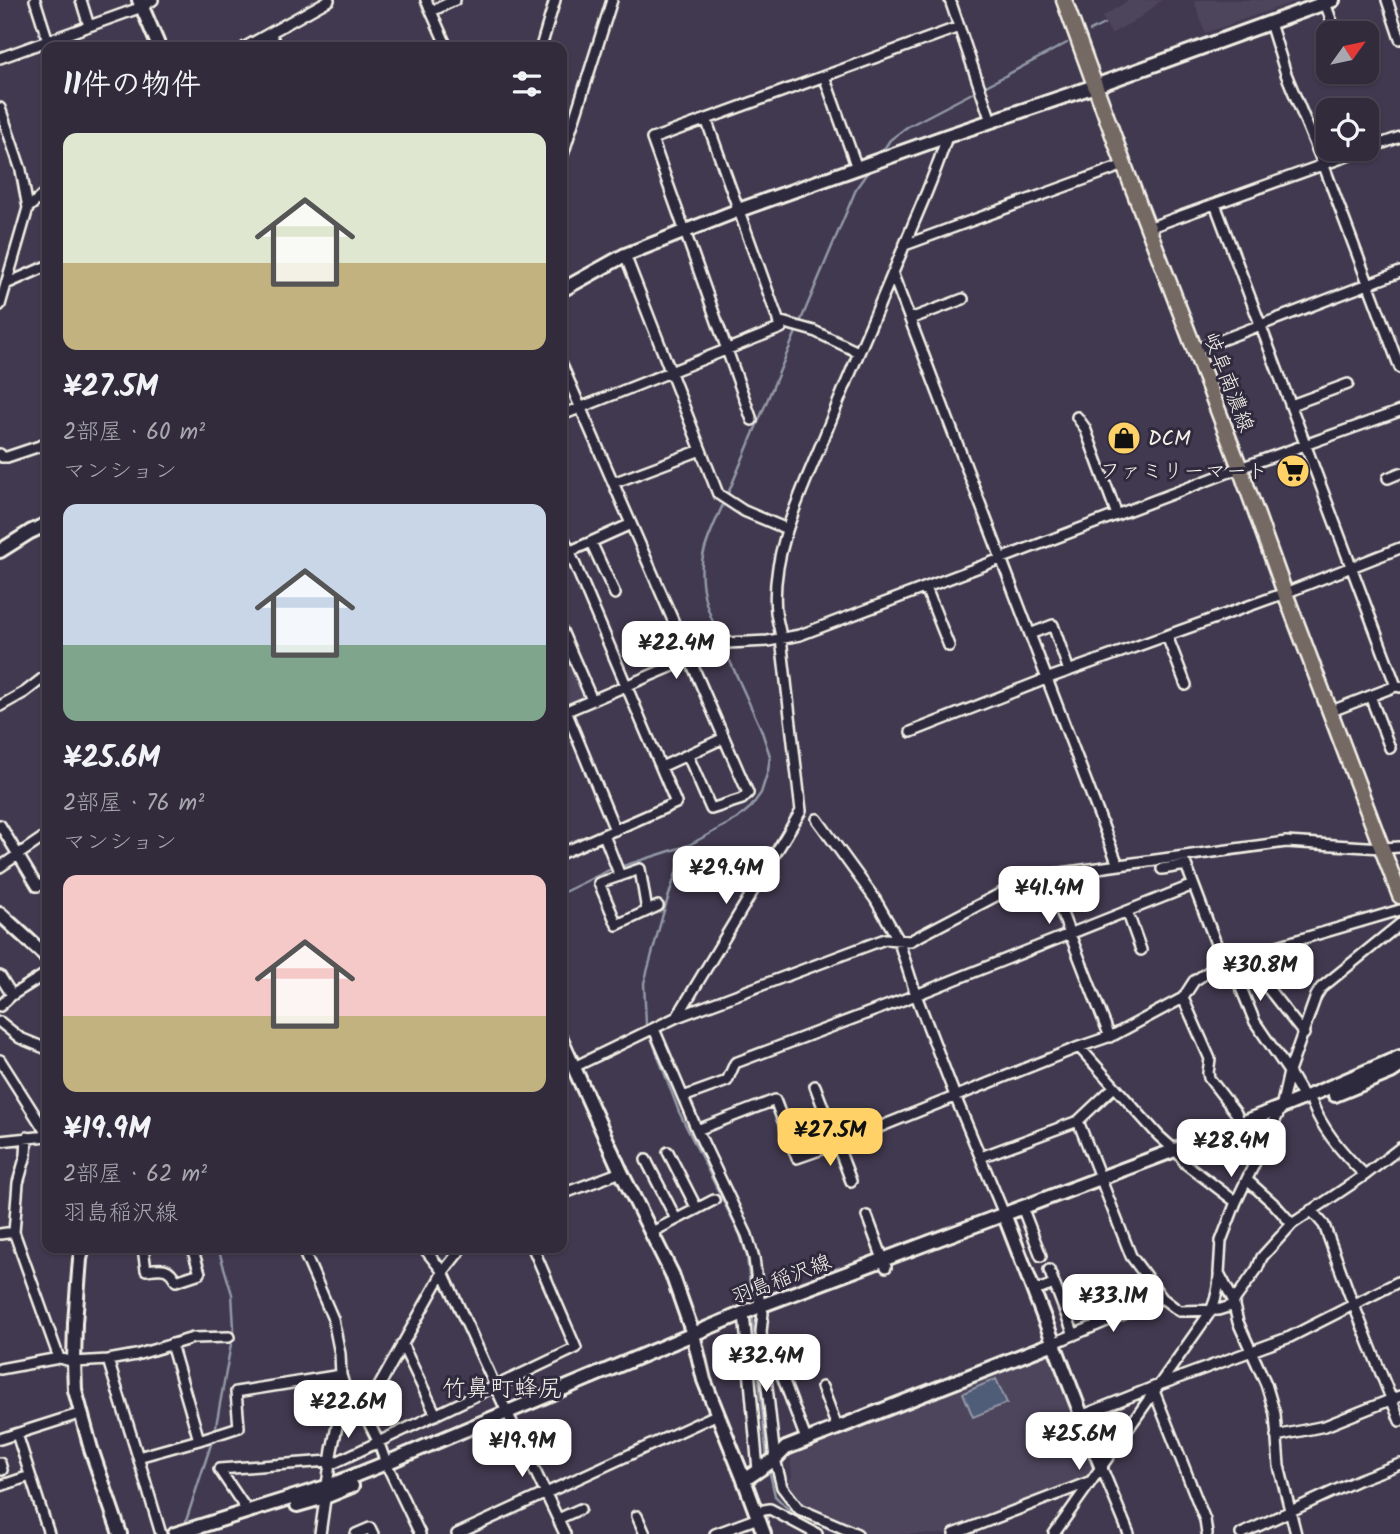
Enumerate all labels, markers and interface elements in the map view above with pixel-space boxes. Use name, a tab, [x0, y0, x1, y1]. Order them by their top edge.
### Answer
north arrow	[1316, 21, 1379, 84]
map controls	[1316, 21, 1379, 161]
text: 11件の物件	[63, 62, 201, 110]
icon: filters	[508, 65, 546, 103]
button: locate	[1316, 98, 1379, 161]
icon: home	[242, 179, 368, 305]
street label: 岐阜南濃線	[1193, 328, 1262, 437]
text: ¥27.5M	[63, 364, 158, 412]
text: 2部屋 · 60 m²	[63, 415, 205, 451]
shop icon: DCM	[1105, 419, 1143, 457]
place label: DCM	[1148, 423, 1191, 456]
supermarket icon: ファミリーマート	[1274, 452, 1312, 490]
text: マンション	[63, 454, 177, 490]
place label: ファミリーマート	[1100, 456, 1268, 489]
icon: home	[242, 550, 368, 676]
pin: ¥22.4M	[619, 622, 733, 681]
text: ¥22.4M	[638, 626, 714, 662]
text: ¥25.6M	[63, 735, 160, 783]
text: 2部屋 · 76 m²	[63, 786, 204, 822]
text: マンション	[63, 825, 177, 861]
pin: ¥29.4M	[669, 846, 783, 906]
text: ¥29.4M	[689, 851, 763, 887]
pin: ¥41.4M	[992, 866, 1106, 926]
text: ¥41.4M	[1014, 871, 1084, 907]
icon: home	[242, 921, 368, 1047]
pin: ¥30.8M	[1203, 944, 1317, 1003]
text: ¥30.8M	[1223, 948, 1297, 984]
text: ¥19.9M	[63, 1106, 151, 1154]
pin: ¥27.5M	[773, 1108, 887, 1168]
text: ¥27.5M	[794, 1113, 866, 1149]
pin: ¥28.4M	[1174, 1120, 1288, 1179]
text: ¥28.4M	[1193, 1124, 1269, 1160]
text: 2部屋 · 62 m²	[63, 1157, 207, 1193]
text: 羽島稲沢線	[63, 1196, 178, 1232]
street label: 羽島稲沢線	[727, 1246, 836, 1315]
pin: ¥33.1M	[1056, 1274, 1170, 1334]
text: ¥33.1M	[1078, 1279, 1148, 1315]
pin: ¥32.4M	[709, 1334, 823, 1394]
text: ¥32.4M	[728, 1339, 804, 1375]
district label: 竹鼻町蜂尻	[442, 1370, 562, 1409]
pin: ¥22.6M	[291, 1380, 405, 1440]
text: ¥22.6M	[310, 1385, 386, 1421]
pin: ¥25.6M	[1022, 1412, 1136, 1472]
text: ¥25.6M	[1042, 1417, 1116, 1453]
pin: ¥19.9M	[465, 1420, 579, 1479]
text: ¥19.9M	[488, 1424, 556, 1460]

